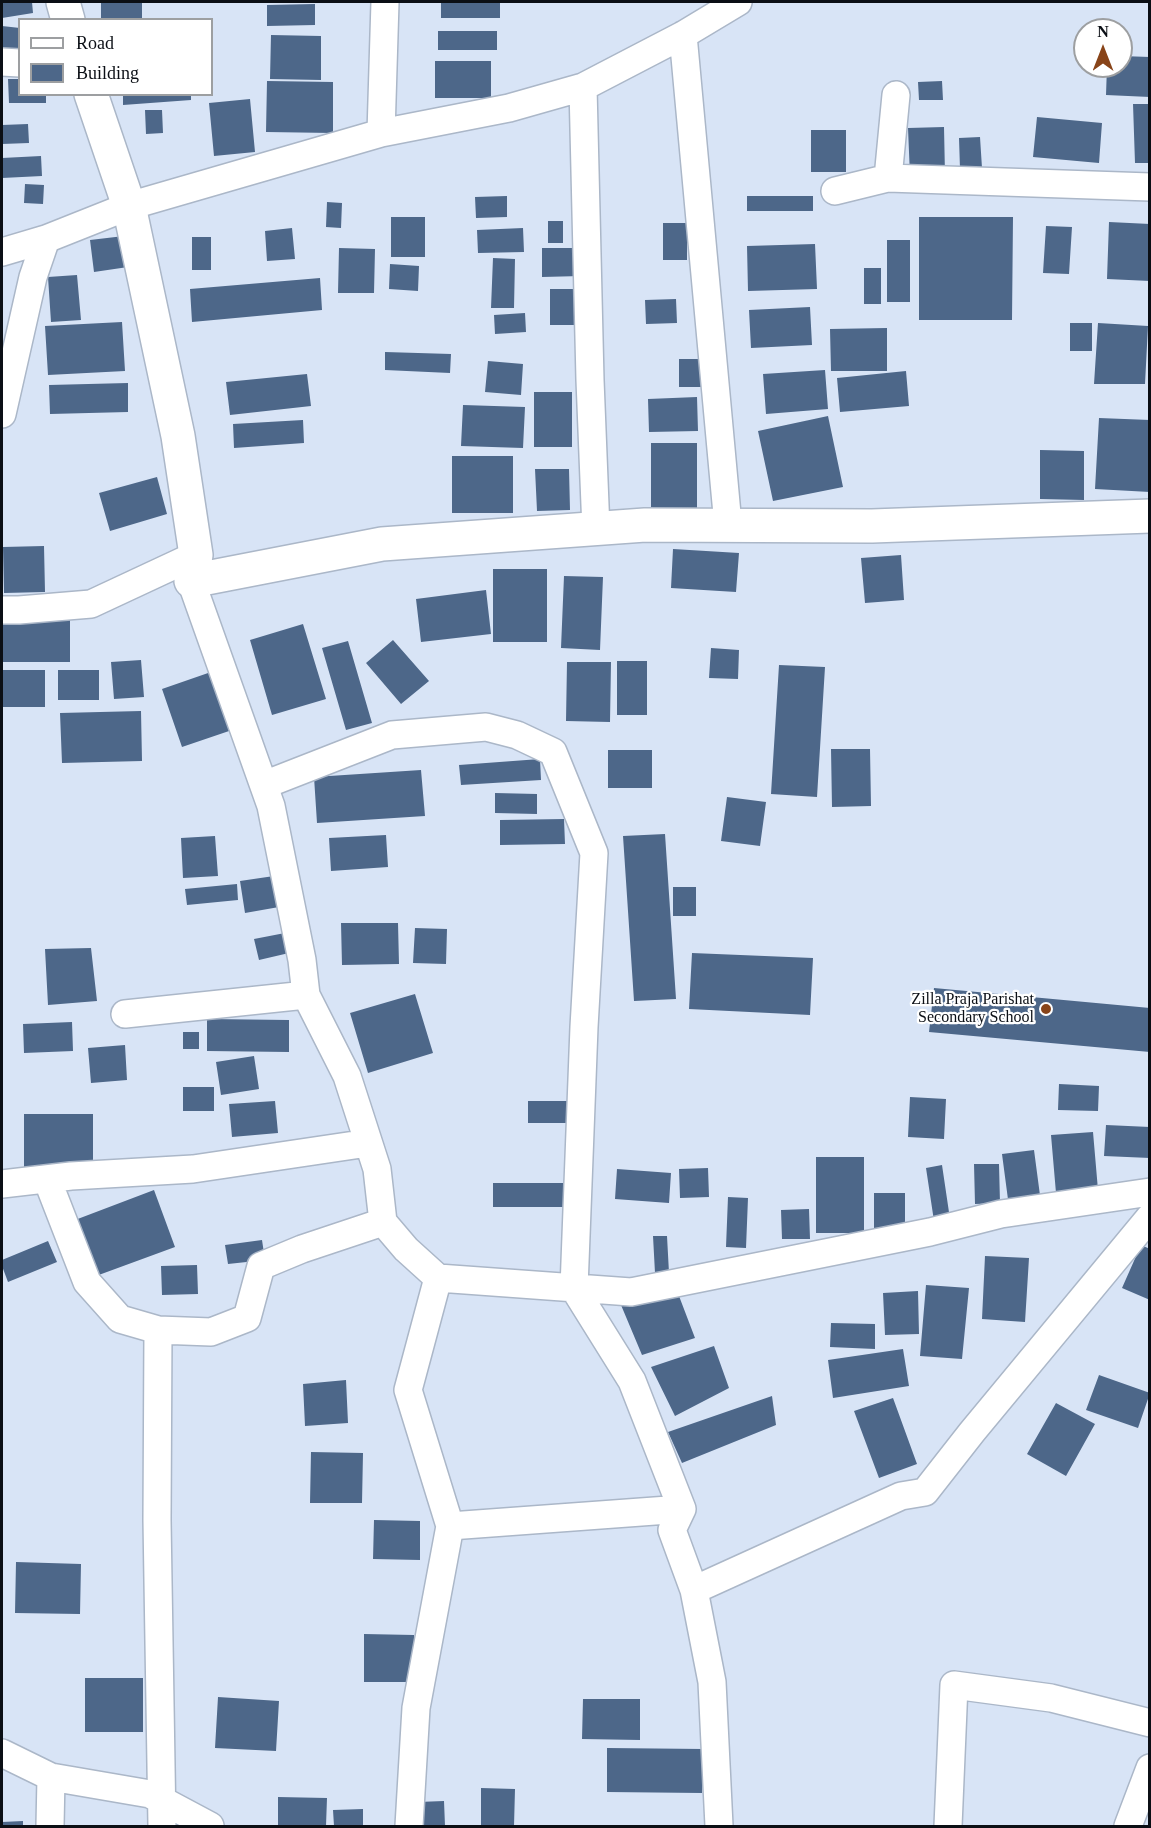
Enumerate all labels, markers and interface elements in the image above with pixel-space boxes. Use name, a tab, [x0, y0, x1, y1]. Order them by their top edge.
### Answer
legend	[18, 18, 213, 96]
north arrow	[1073, 18, 1133, 78]
text: N	[1097, 23, 1109, 40]
text: Road	[76, 33, 114, 53]
text: Building	[76, 63, 139, 83]
place label: Zilla Praja Parishat Secondary School	[911, 990, 1034, 1028]
marker: Zilla Praja Parishat Secondary School	[1039, 1002, 1053, 1016]

